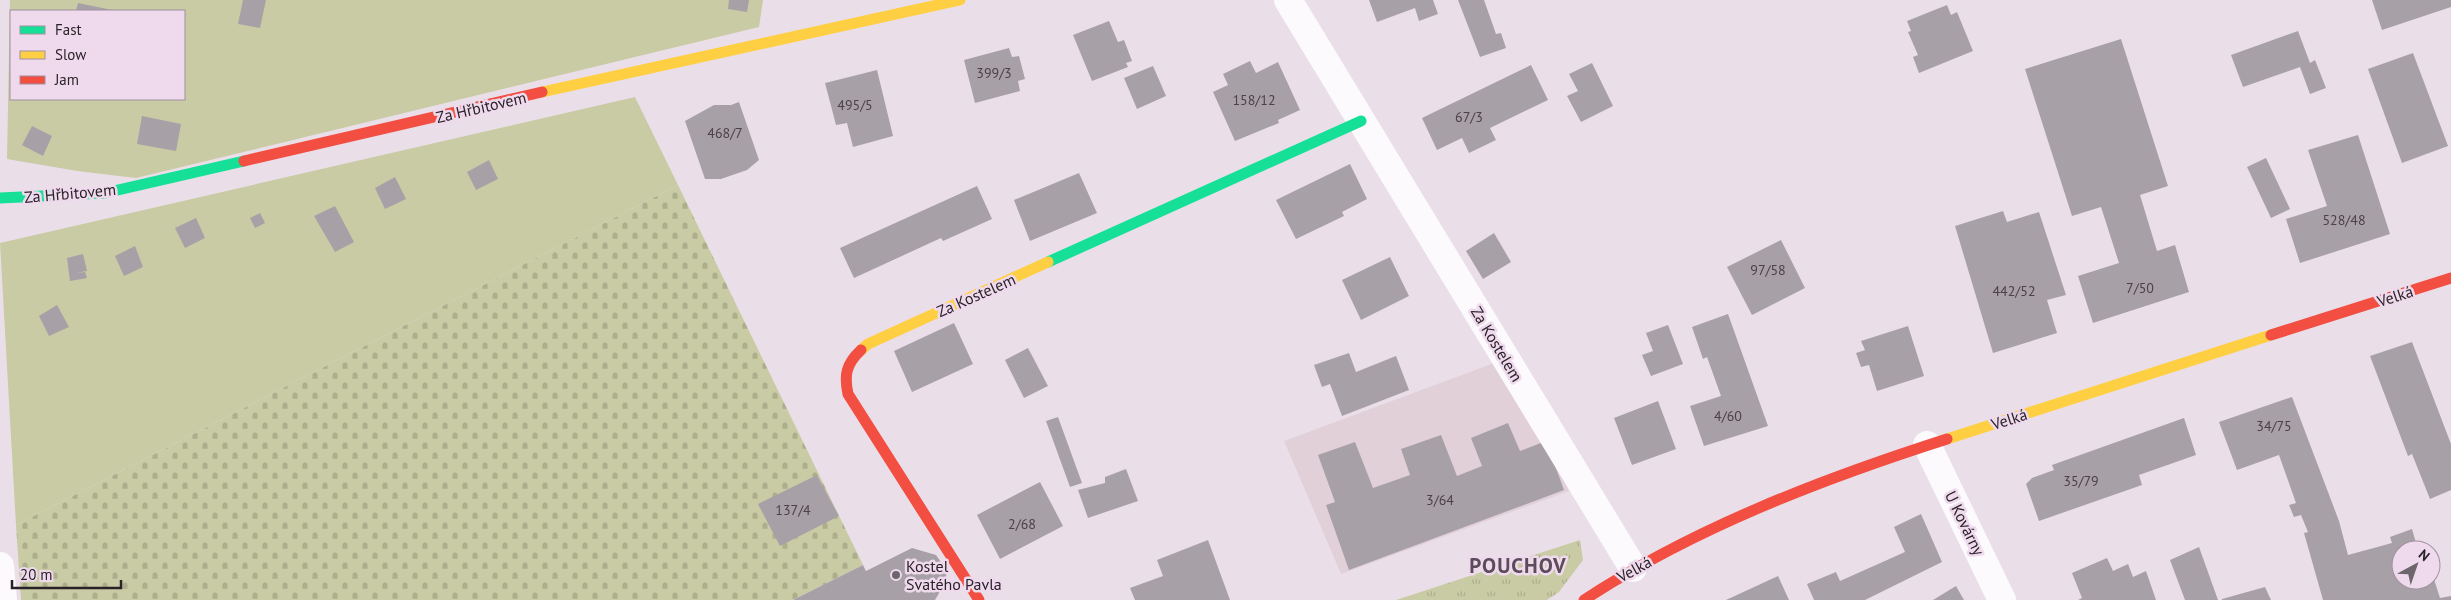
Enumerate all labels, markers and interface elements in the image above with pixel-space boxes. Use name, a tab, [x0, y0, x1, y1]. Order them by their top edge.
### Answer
legend	[10, 10, 185, 100]
text: Fast	[55, 20, 82, 39]
text: Slow	[55, 45, 86, 64]
house number: 399/3	[976, 64, 1012, 82]
text: Jam	[54, 70, 79, 89]
street label: Za Hřbitovem	[434, 87, 528, 127]
house number: 158/12	[1232, 91, 1276, 109]
house number: 495/5	[837, 96, 873, 114]
house number: 67/3	[1455, 108, 1483, 126]
house number: 468/7	[707, 124, 743, 142]
street label: Za Hřbitovem	[23, 179, 117, 207]
house number: 528/48	[2322, 211, 2366, 229]
house number: 97/58	[1750, 261, 1786, 279]
street label: Za Kostelem	[934, 269, 1018, 321]
house number: 7/50	[2126, 279, 2154, 297]
street label: Velká	[2374, 281, 2415, 311]
house number: 442/52	[1992, 282, 2036, 300]
street label: Za Kostelem	[1467, 303, 1527, 385]
street label: Velká	[1988, 404, 2029, 434]
house number: 4/60	[1714, 407, 1742, 425]
house number: 34/75	[2256, 417, 2292, 435]
house number: 35/79	[2063, 472, 2099, 490]
street label: U Kovárny	[1941, 487, 1989, 559]
house number: 3/64	[1426, 491, 1454, 509]
house number: 137/4	[775, 501, 811, 519]
house number: 2/68	[1008, 515, 1036, 533]
north arrow	[2391, 540, 2441, 590]
text: N	[2415, 545, 2434, 565]
street label: Velká	[1612, 551, 1655, 587]
district label: POUCHOV	[1469, 552, 1567, 579]
place label: Kostel Svatého Pavla	[906, 556, 1002, 594]
scale bar	[12, 558, 121, 590]
text: 20 m	[20, 565, 53, 584]
marker: Kostel Svatého Pavla	[890, 569, 902, 581]

